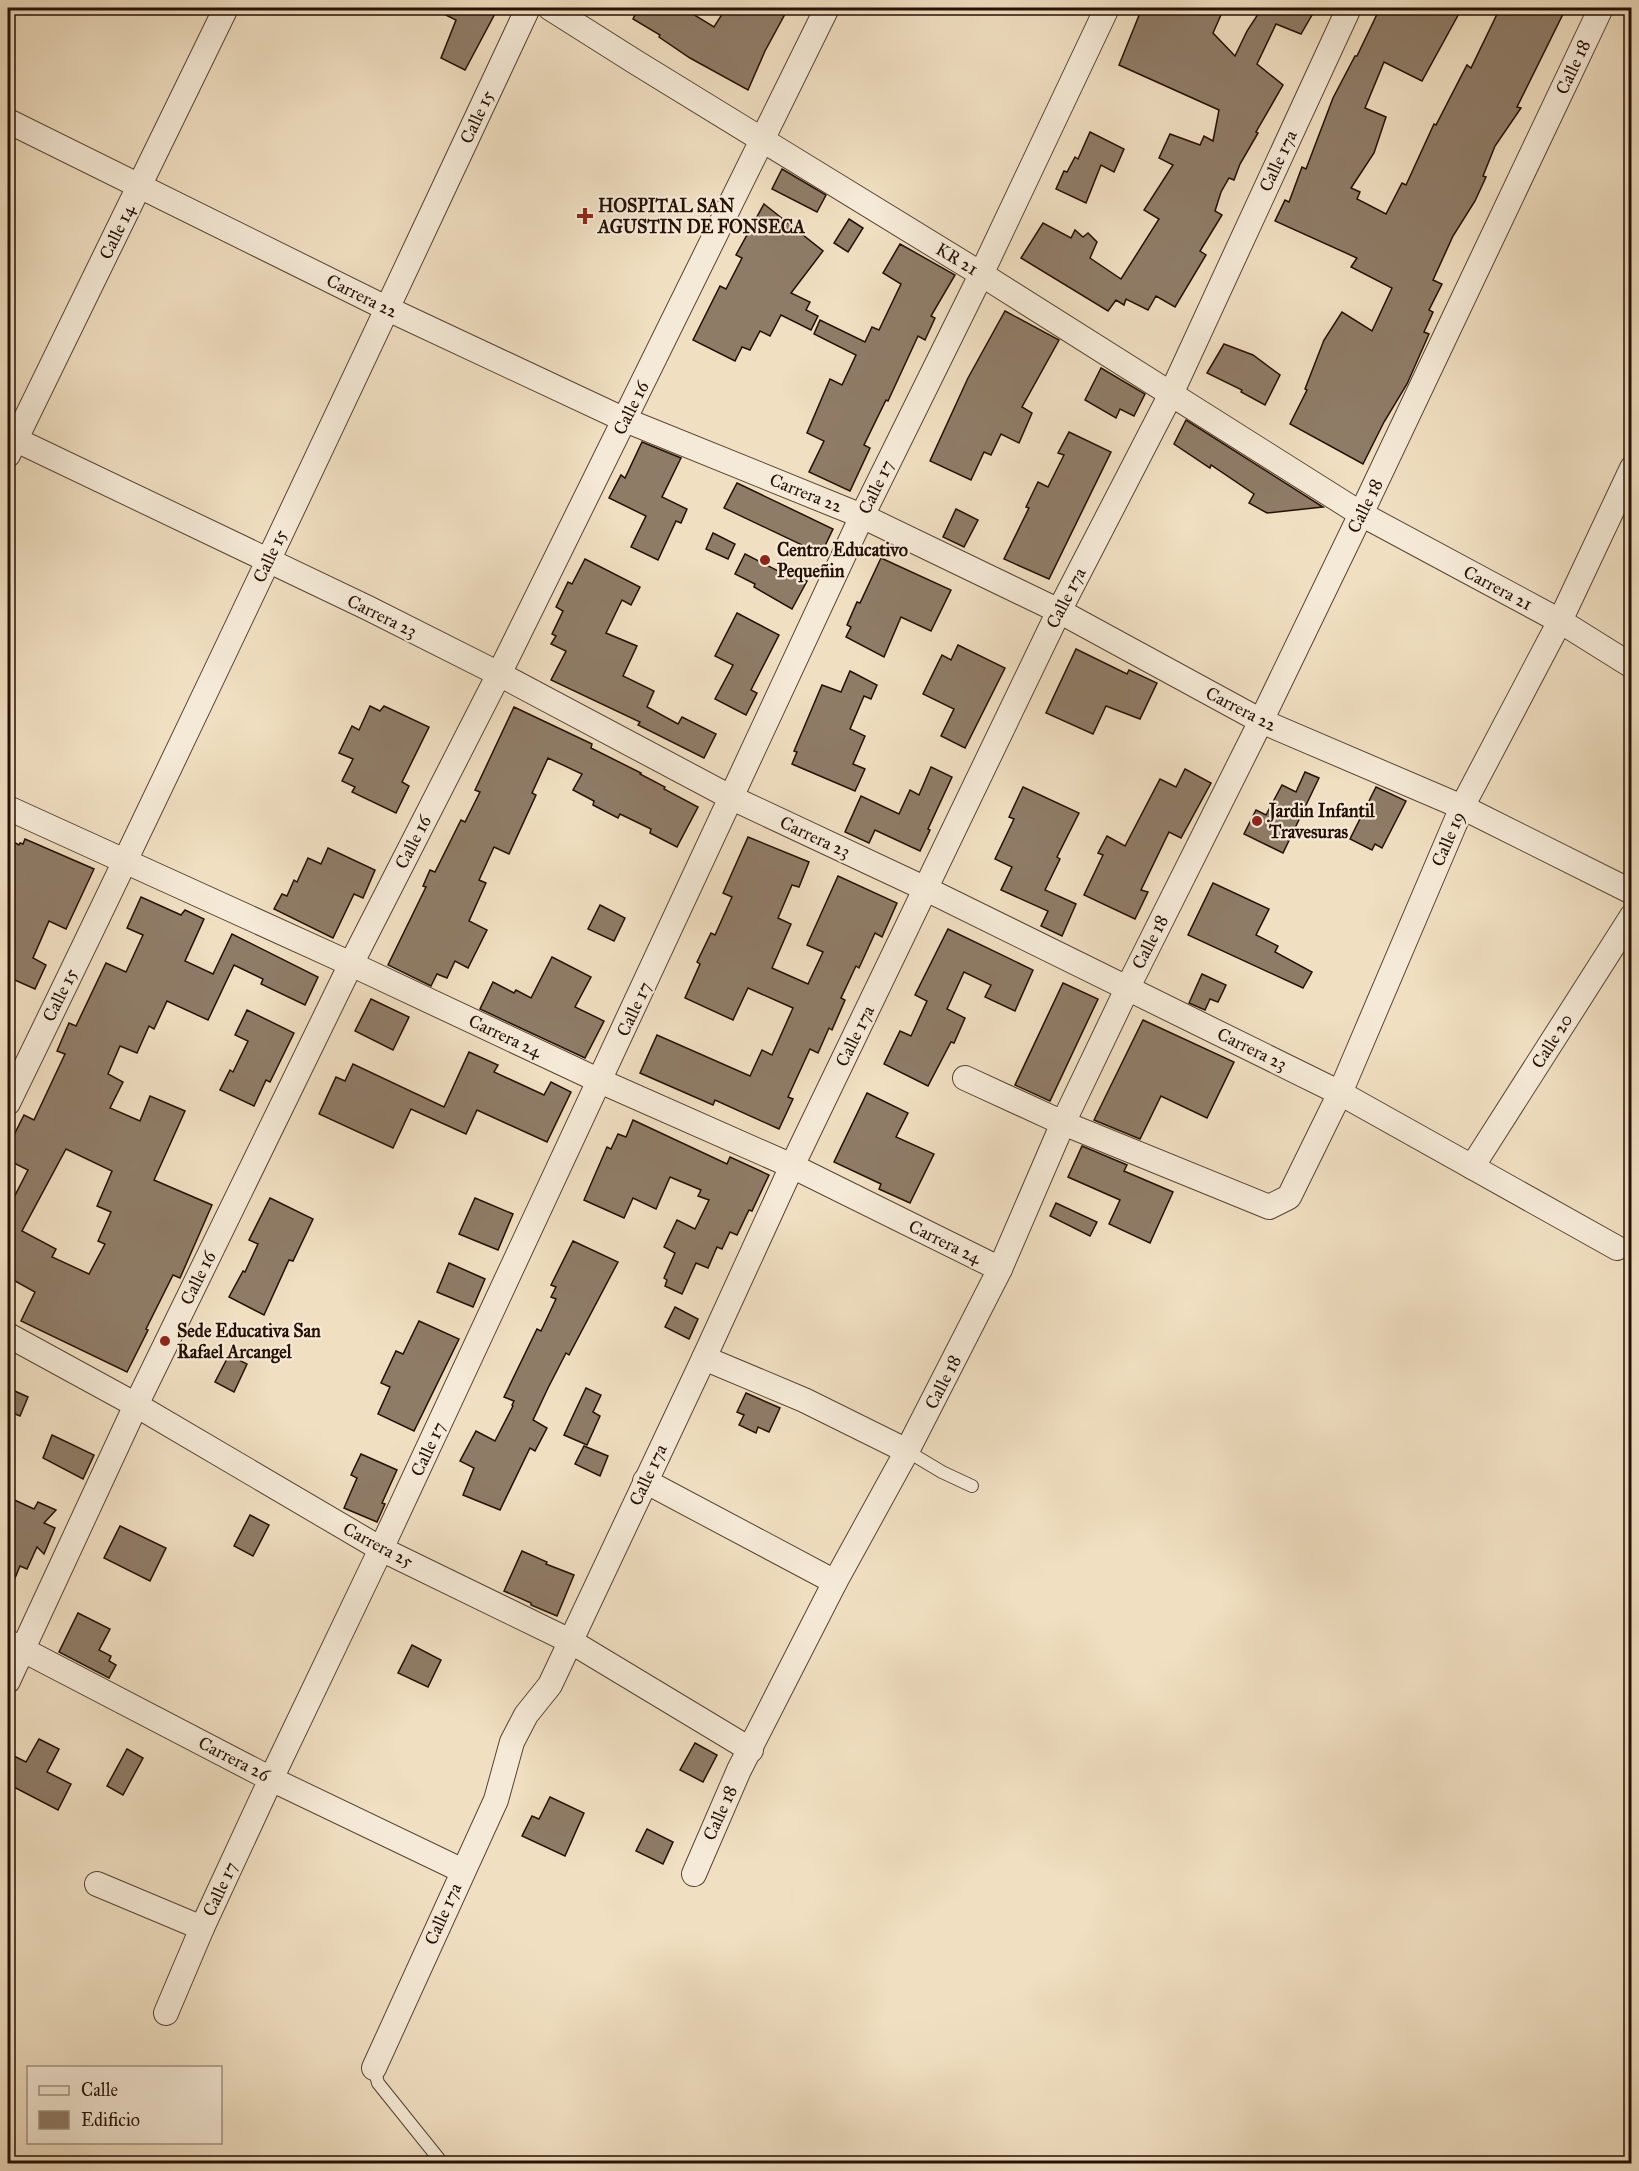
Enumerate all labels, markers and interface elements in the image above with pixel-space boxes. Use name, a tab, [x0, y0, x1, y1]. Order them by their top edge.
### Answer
street label: Calle 18	[1551, 36, 1595, 98]
street label: Calle 15	[455, 86, 499, 147]
street label: Calle 17a	[1254, 126, 1302, 195]
place label: HOSPITAL SAN AGUSTIN DE FONSECA	[597, 195, 806, 238]
street label: Calle 14	[94, 200, 140, 263]
marker: HOSPITAL SAN AGUSTIN DE FONSECA	[576, 207, 594, 225]
street label: KR 21	[932, 238, 982, 280]
street label: Carrera 22	[323, 269, 401, 323]
street label: Calle 16	[609, 377, 654, 439]
street label: Calle 17	[853, 456, 899, 518]
street label: Carrera 22	[766, 468, 846, 518]
street label: Calle 18	[1342, 475, 1388, 537]
street label: Calle 15	[248, 525, 292, 586]
place label: Centro Educativo Pequeñin	[777, 539, 908, 583]
marker: Centro Educativo Pequeñin	[758, 553, 772, 567]
street label: Carrera 21	[1460, 561, 1536, 615]
street label: Calle 17a	[1041, 564, 1091, 632]
street label: Carrera 23	[343, 590, 421, 642]
street label: Carrera 22	[1202, 682, 1280, 736]
place label: Jardin Infantil Travesuras	[1267, 800, 1376, 843]
street label: Calle 19	[1427, 808, 1469, 870]
street label: Calle 16	[390, 811, 436, 872]
street label: Carrera 23	[776, 811, 854, 863]
marker: Jardin Infantil Travesuras	[1250, 814, 1264, 828]
street label: Calle 18	[1127, 911, 1173, 973]
street label: Calle 15	[38, 964, 82, 1025]
street label: Calle 17	[612, 978, 656, 1040]
street label: Calle 17a	[831, 1002, 879, 1070]
street label: Carrera 24	[465, 1010, 546, 1063]
street label: Calle 20	[1527, 1010, 1577, 1072]
street label: Carrera 23	[1213, 1023, 1291, 1075]
street label: Carrera 24	[905, 1215, 986, 1269]
street label: Calle 16	[176, 1247, 221, 1309]
place label: Sede Educativa San Rafael Arcangel	[177, 1320, 321, 1364]
marker: Sede Educativa San Rafael Arcangel	[158, 1334, 172, 1348]
street label: Calle 18	[920, 1351, 966, 1413]
street label: Calle 17	[406, 1418, 450, 1480]
street label: Calle 17a	[624, 1440, 672, 1509]
street label: Carrera 25	[339, 1517, 417, 1573]
street label: Carrera 26	[195, 1732, 274, 1787]
street label: Calle 18	[698, 1782, 742, 1844]
street label: Calle 17	[198, 1858, 242, 1920]
street label: Calle 17a	[420, 1879, 466, 1948]
legend	[27, 2066, 222, 2144]
text: Calle	[81, 2079, 118, 2101]
text: Edificio	[81, 2109, 140, 2131]

